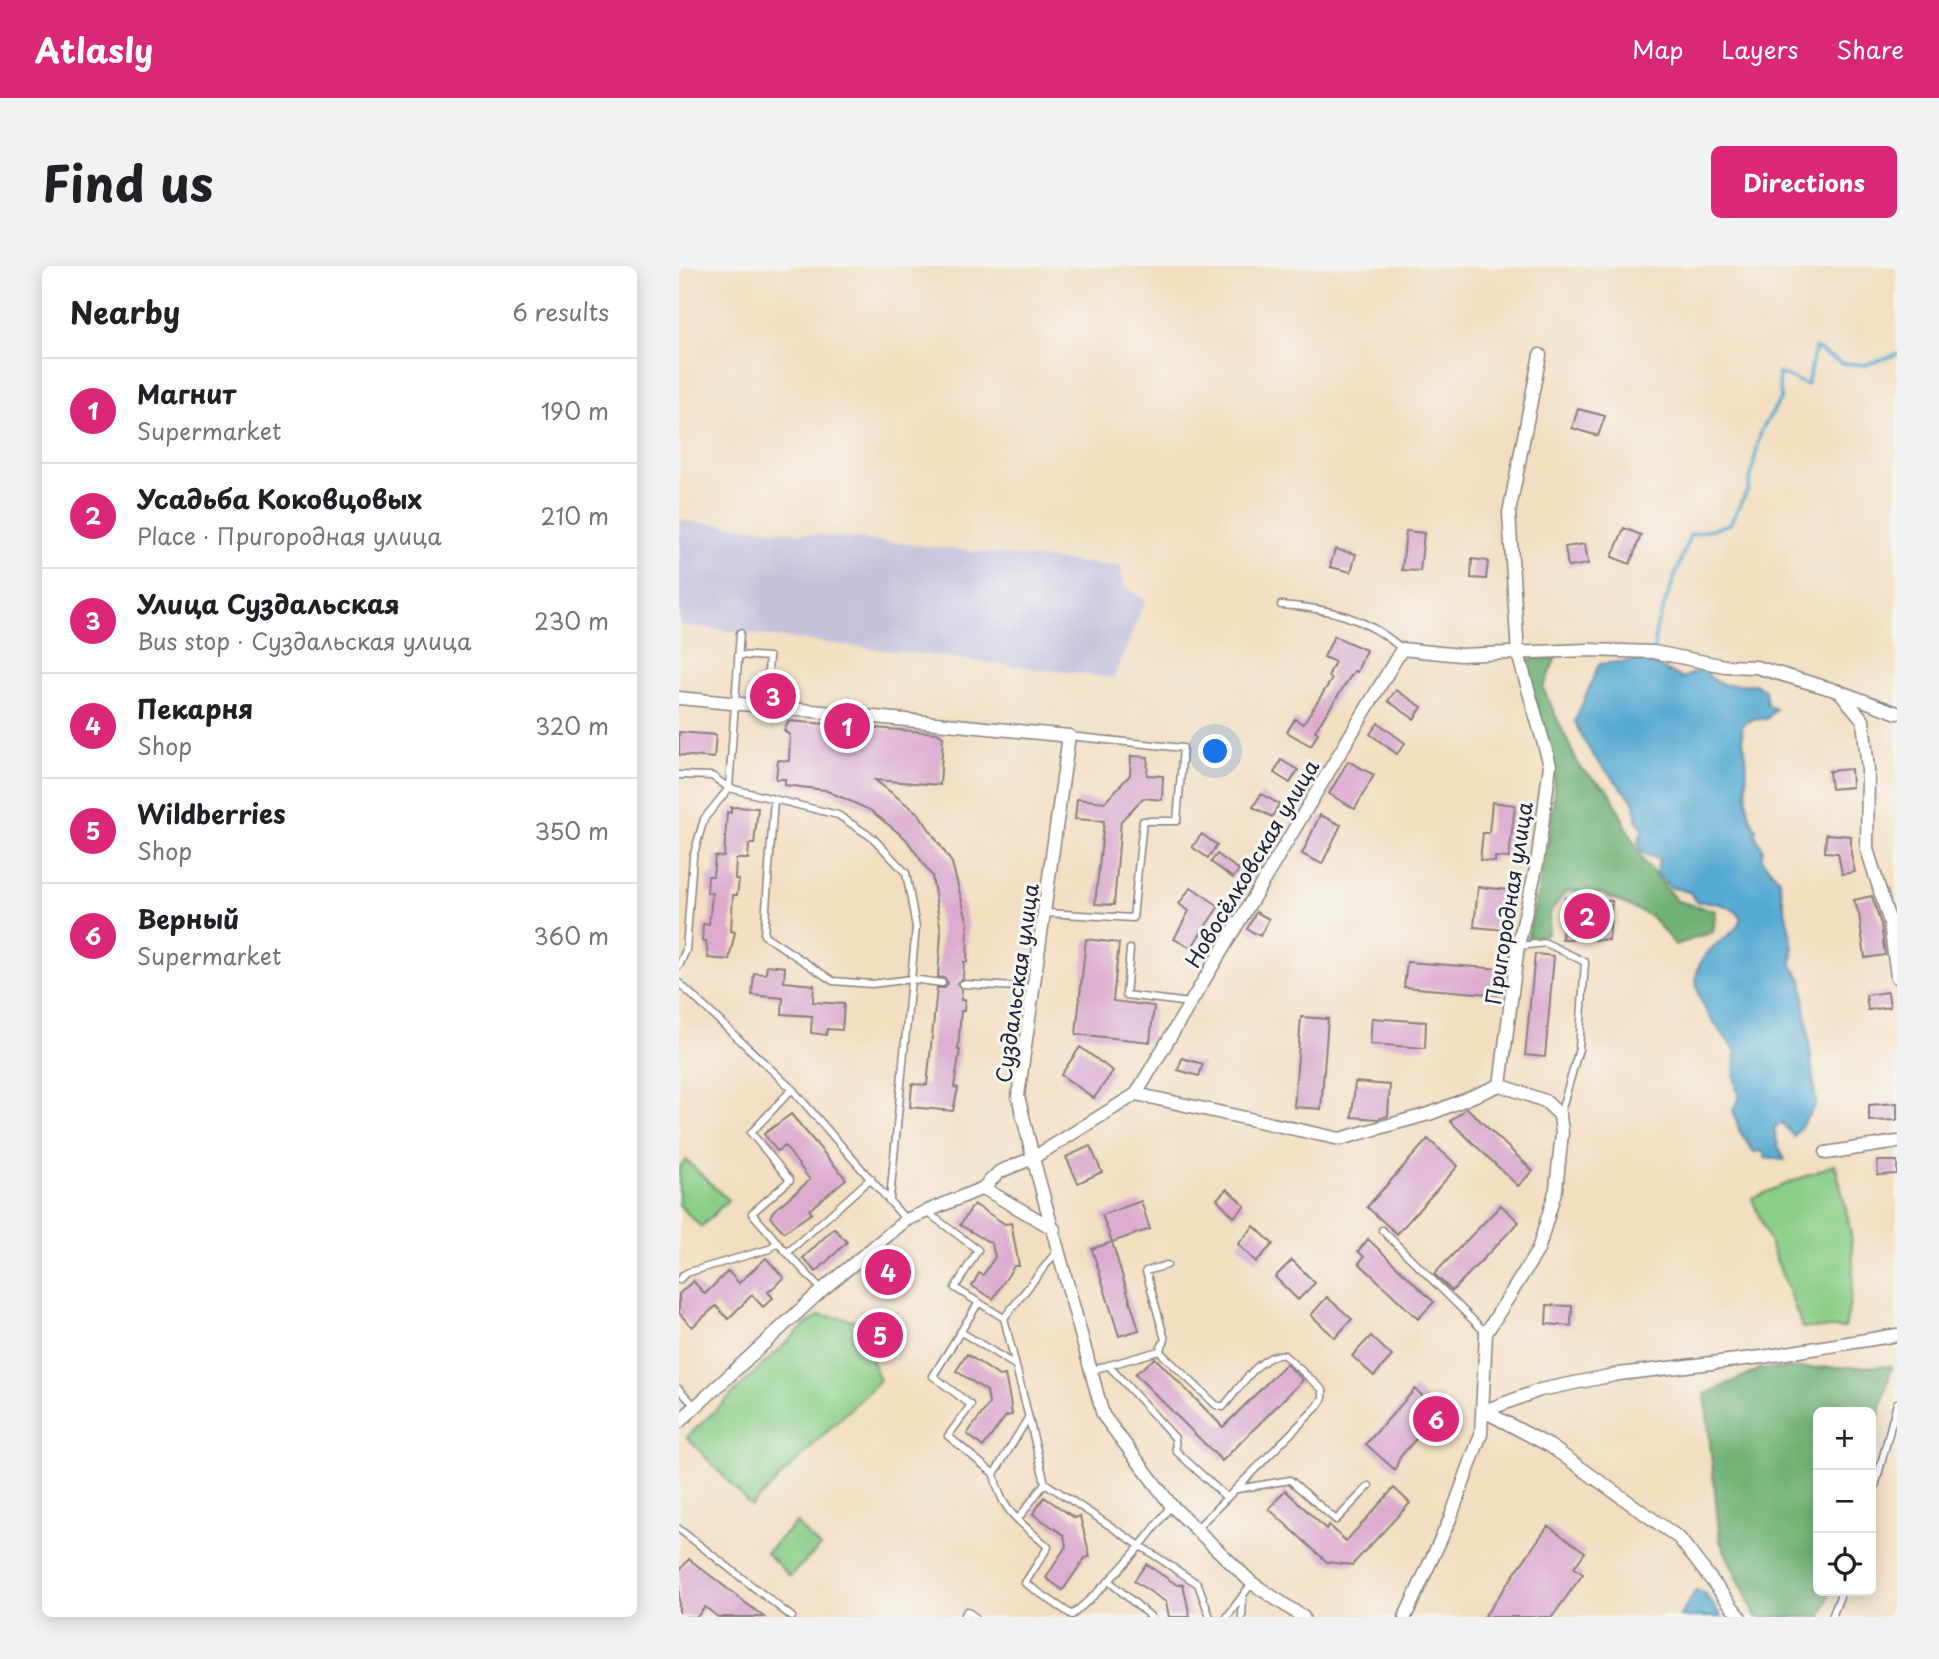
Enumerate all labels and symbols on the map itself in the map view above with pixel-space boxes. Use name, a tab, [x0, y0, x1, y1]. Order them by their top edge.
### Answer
pin: 3	[750, 670, 796, 722]
pin: 1	[824, 700, 870, 752]
your location	[1198, 734, 1232, 768]
street label: Новосёлковская улица	[1176, 752, 1326, 973]
street label: Пригородная улица	[1476, 798, 1540, 1007]
street label: Суздальская улица	[986, 880, 1046, 1085]
pin: 2	[1564, 890, 1610, 942]
pin: 4	[865, 1246, 911, 1298]
pin: 5	[857, 1309, 903, 1361]
pin: 6	[1413, 1393, 1459, 1445]

